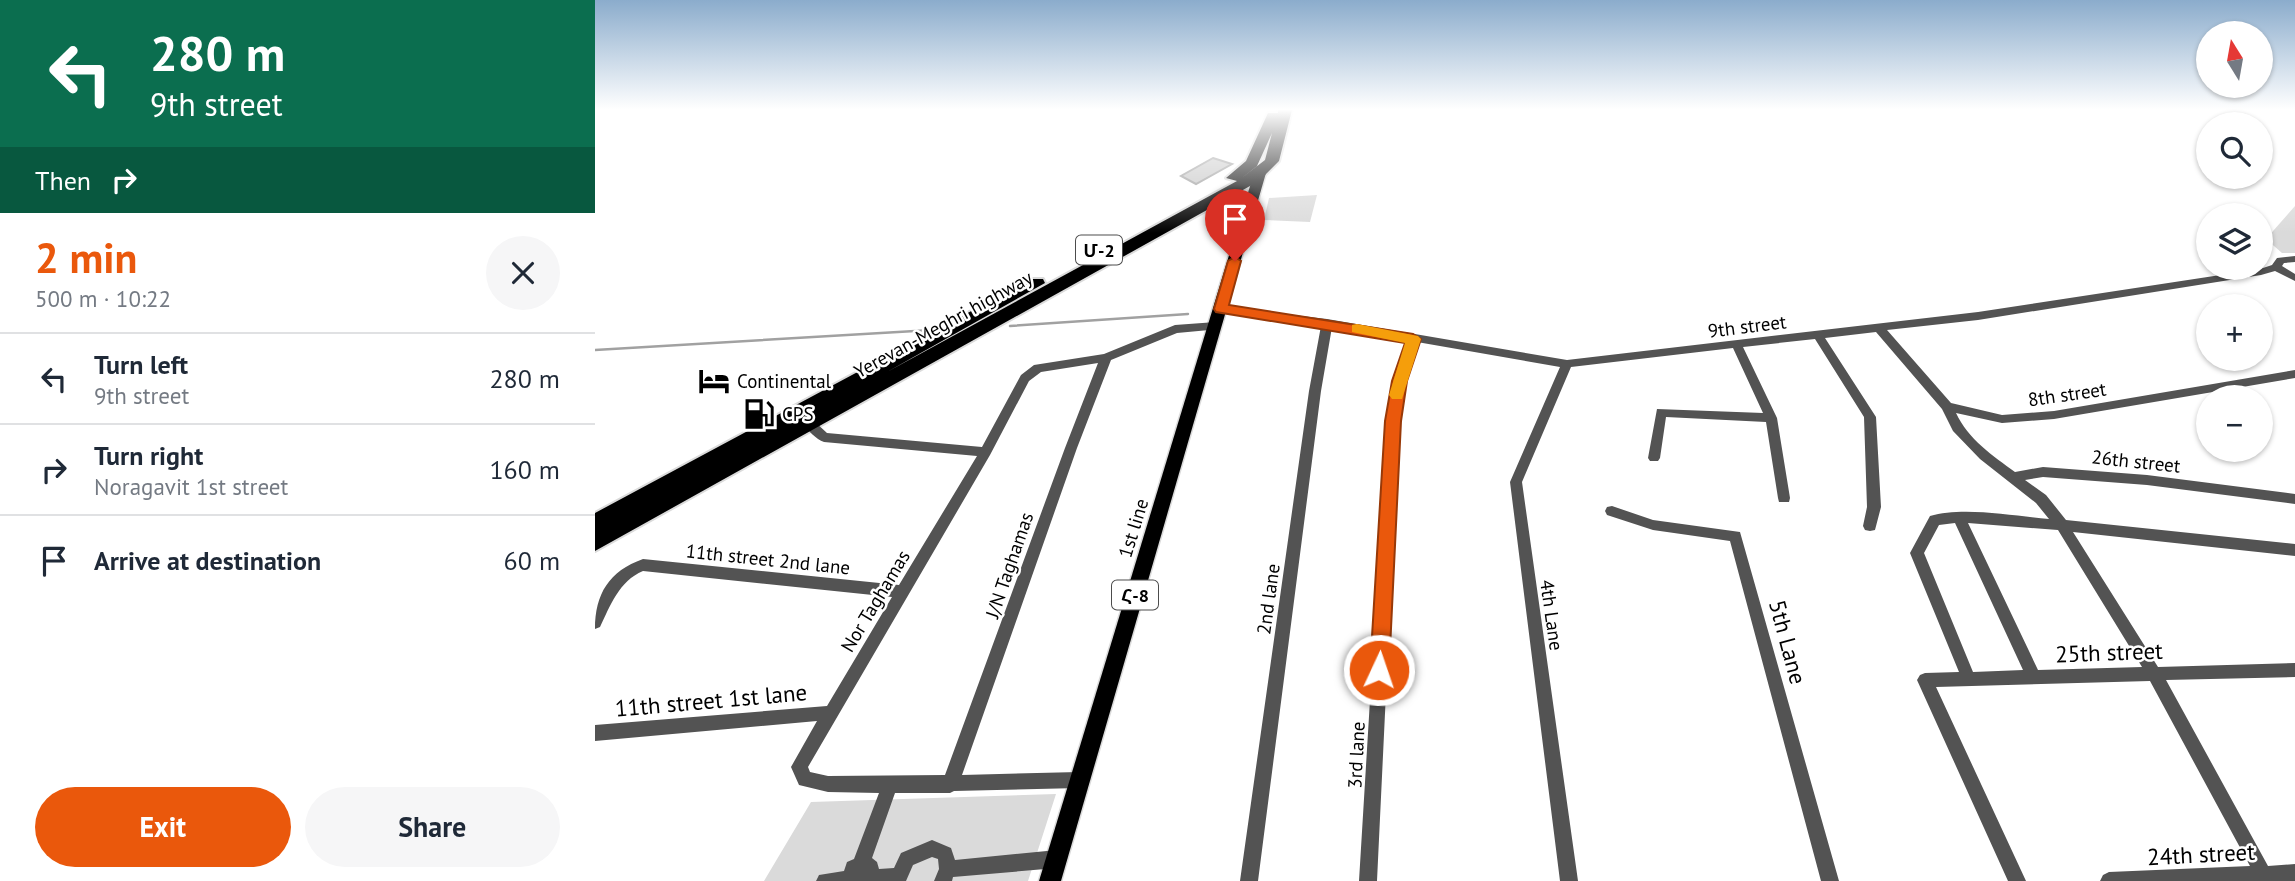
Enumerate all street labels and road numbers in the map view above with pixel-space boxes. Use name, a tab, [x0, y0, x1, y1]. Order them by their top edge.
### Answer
road number: Մ-2	[1076, 236, 1122, 264]
street label: Yerevan-Meghri highway	[850, 265, 1036, 383]
street label: 9th street	[1706, 309, 1788, 343]
street label: 8th street	[2026, 377, 2108, 411]
street label: 26th street	[2090, 444, 2182, 478]
street label: 1st line	[1113, 496, 1153, 560]
street label: J/N Taghamas	[979, 509, 1038, 622]
street label: 11th street 2nd lane	[685, 538, 851, 580]
street label: Nor Taghamas	[835, 546, 915, 656]
street label: 2nd lane	[1251, 562, 1285, 636]
street label: 4th Lane	[1535, 578, 1569, 652]
road number: Հ-8	[1112, 580, 1158, 610]
street label: 5th Lane	[1763, 597, 1813, 687]
street label: 25th street	[2055, 636, 2164, 668]
street label: 11th street 1st lane	[614, 677, 808, 723]
street label: 3rd lane	[1342, 721, 1370, 789]
street label: 24th street	[2146, 837, 2256, 871]

